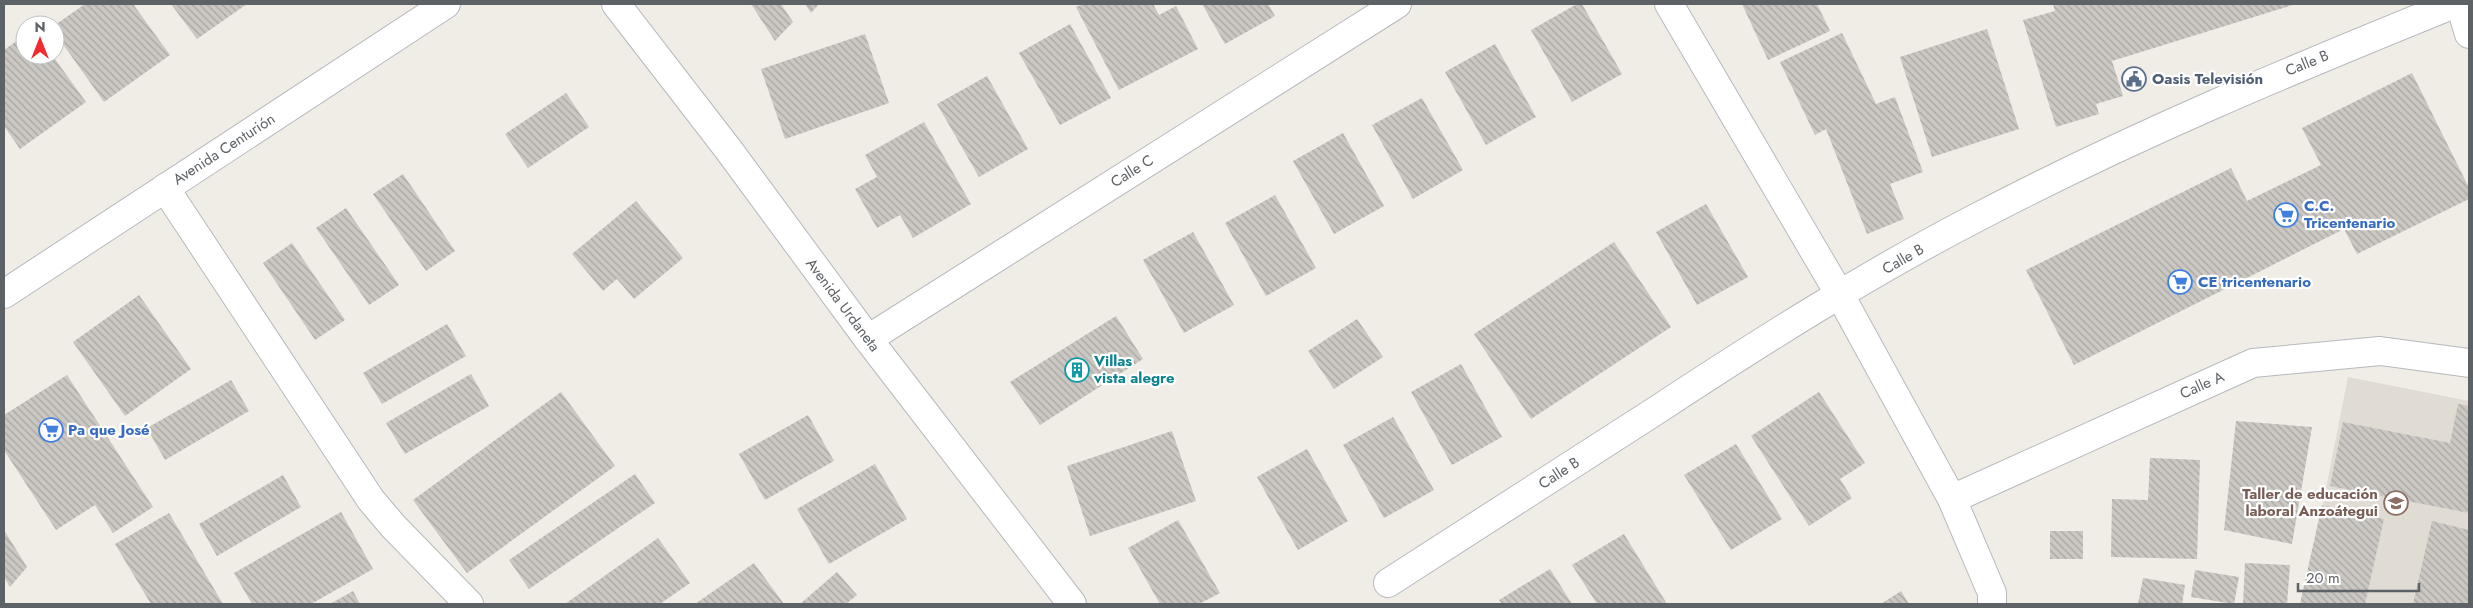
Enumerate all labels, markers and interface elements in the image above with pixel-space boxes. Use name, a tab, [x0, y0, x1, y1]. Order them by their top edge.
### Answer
north arrow	[15, 15, 65, 65]
text: N	[34, 17, 46, 37]
street label: Calle B	[2282, 44, 2332, 82]
public building icon: Oasis Televisión	[2121, 66, 2147, 92]
place label: Oasis Televisión	[2152, 68, 2263, 90]
street label: Avenida Centurión	[169, 108, 279, 190]
street label: Calle C	[1106, 149, 1158, 193]
place label: C.C. Tricentenario	[2304, 195, 2396, 234]
supermarket icon: C.C. Tricentenario	[2273, 202, 2299, 228]
street label: Calle B	[1878, 238, 1928, 280]
street label: Avenida Urdaneta	[801, 254, 885, 356]
supermarket icon: CE tricentenario	[2167, 269, 2193, 295]
place label: CE tricentenario	[2198, 271, 2311, 293]
place label: Villas vista alegre	[1093, 350, 1175, 389]
building icon: Villas vista alegre	[1064, 357, 1090, 383]
street label: Calle A	[2176, 365, 2228, 405]
supermarket icon: Pa que José	[38, 417, 64, 443]
place label: Pa que José	[68, 419, 150, 441]
street label: Calle B	[1534, 452, 1584, 494]
place label: Taller de educación laboral Anzoátegui	[2242, 483, 2378, 522]
school or university icon: Taller de educación laboral Anzoátegui	[2383, 490, 2409, 516]
scale bar	[2298, 560, 2419, 592]
text: 20 m	[2306, 567, 2340, 589]

